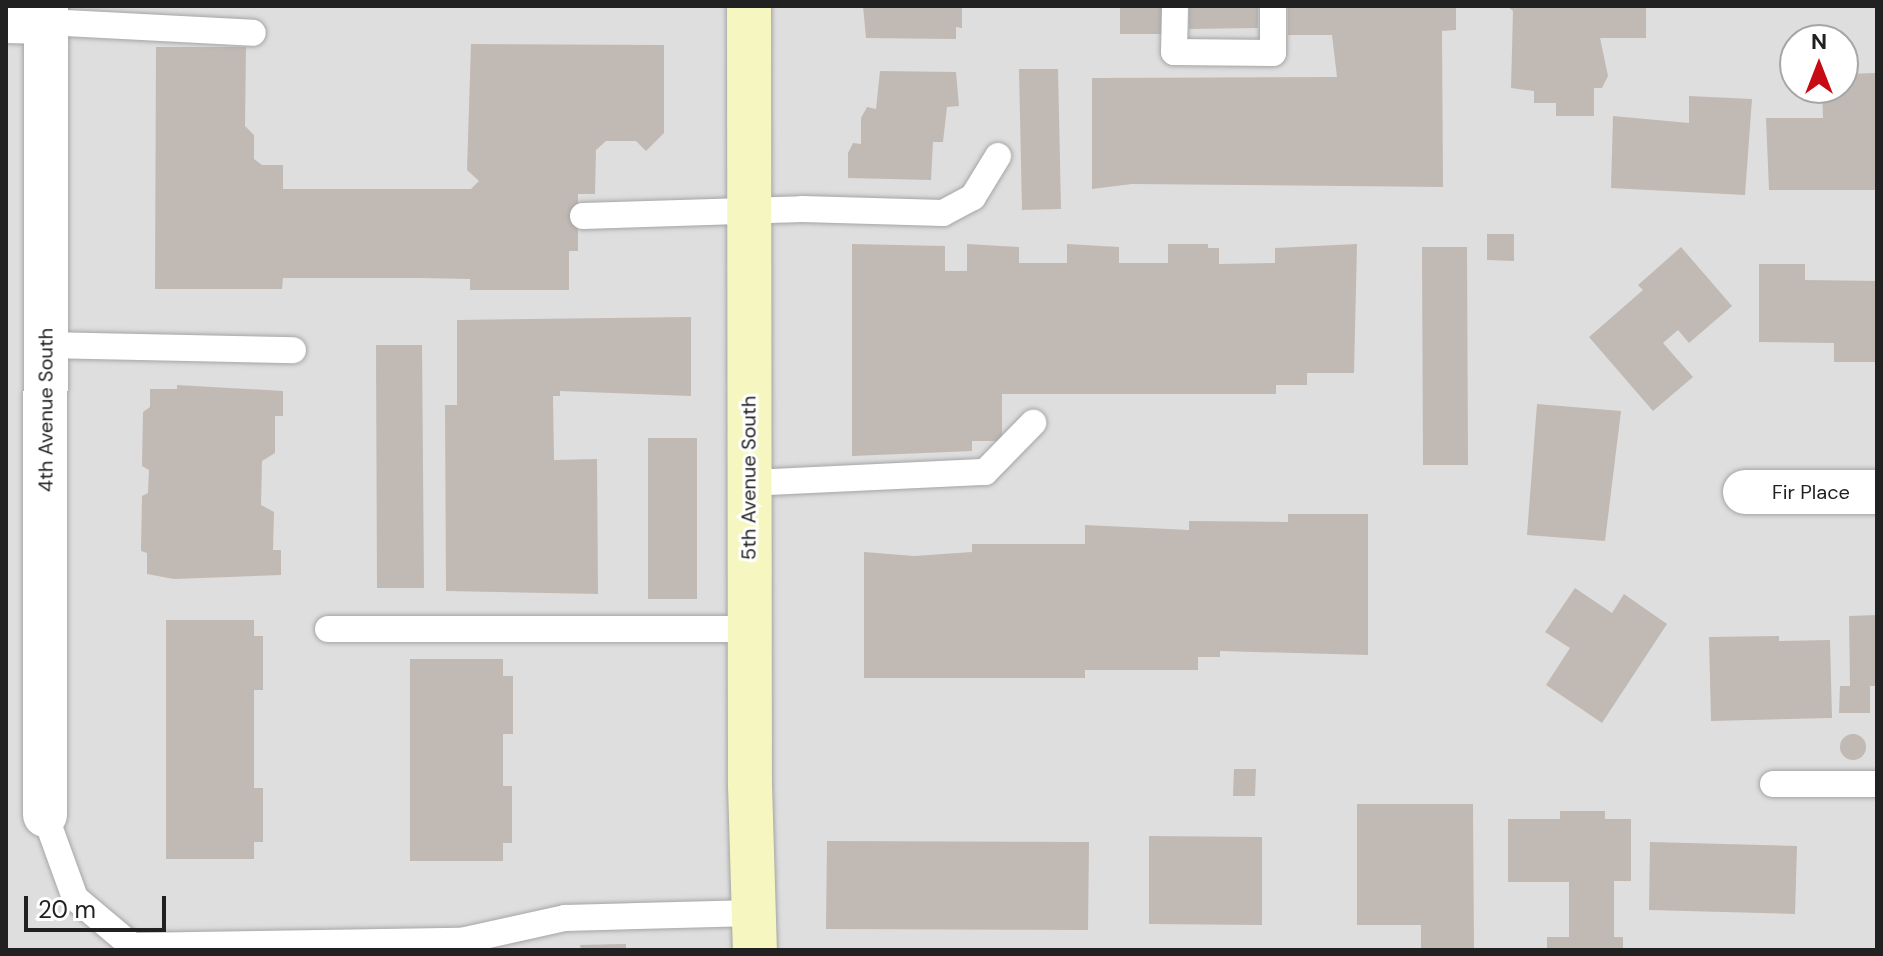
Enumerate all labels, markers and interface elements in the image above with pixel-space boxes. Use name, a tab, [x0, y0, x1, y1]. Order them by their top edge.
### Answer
north arrow	[1779, 24, 1859, 104]
text: N	[1811, 27, 1827, 56]
street label: 4th Avenue South	[34, 328, 58, 492]
street label: 5th Avenue South	[737, 396, 761, 560]
street label: Fir Place	[1772, 480, 1850, 504]
scale bar	[28, 880, 170, 930]
text: 20 m	[38, 894, 96, 925]

